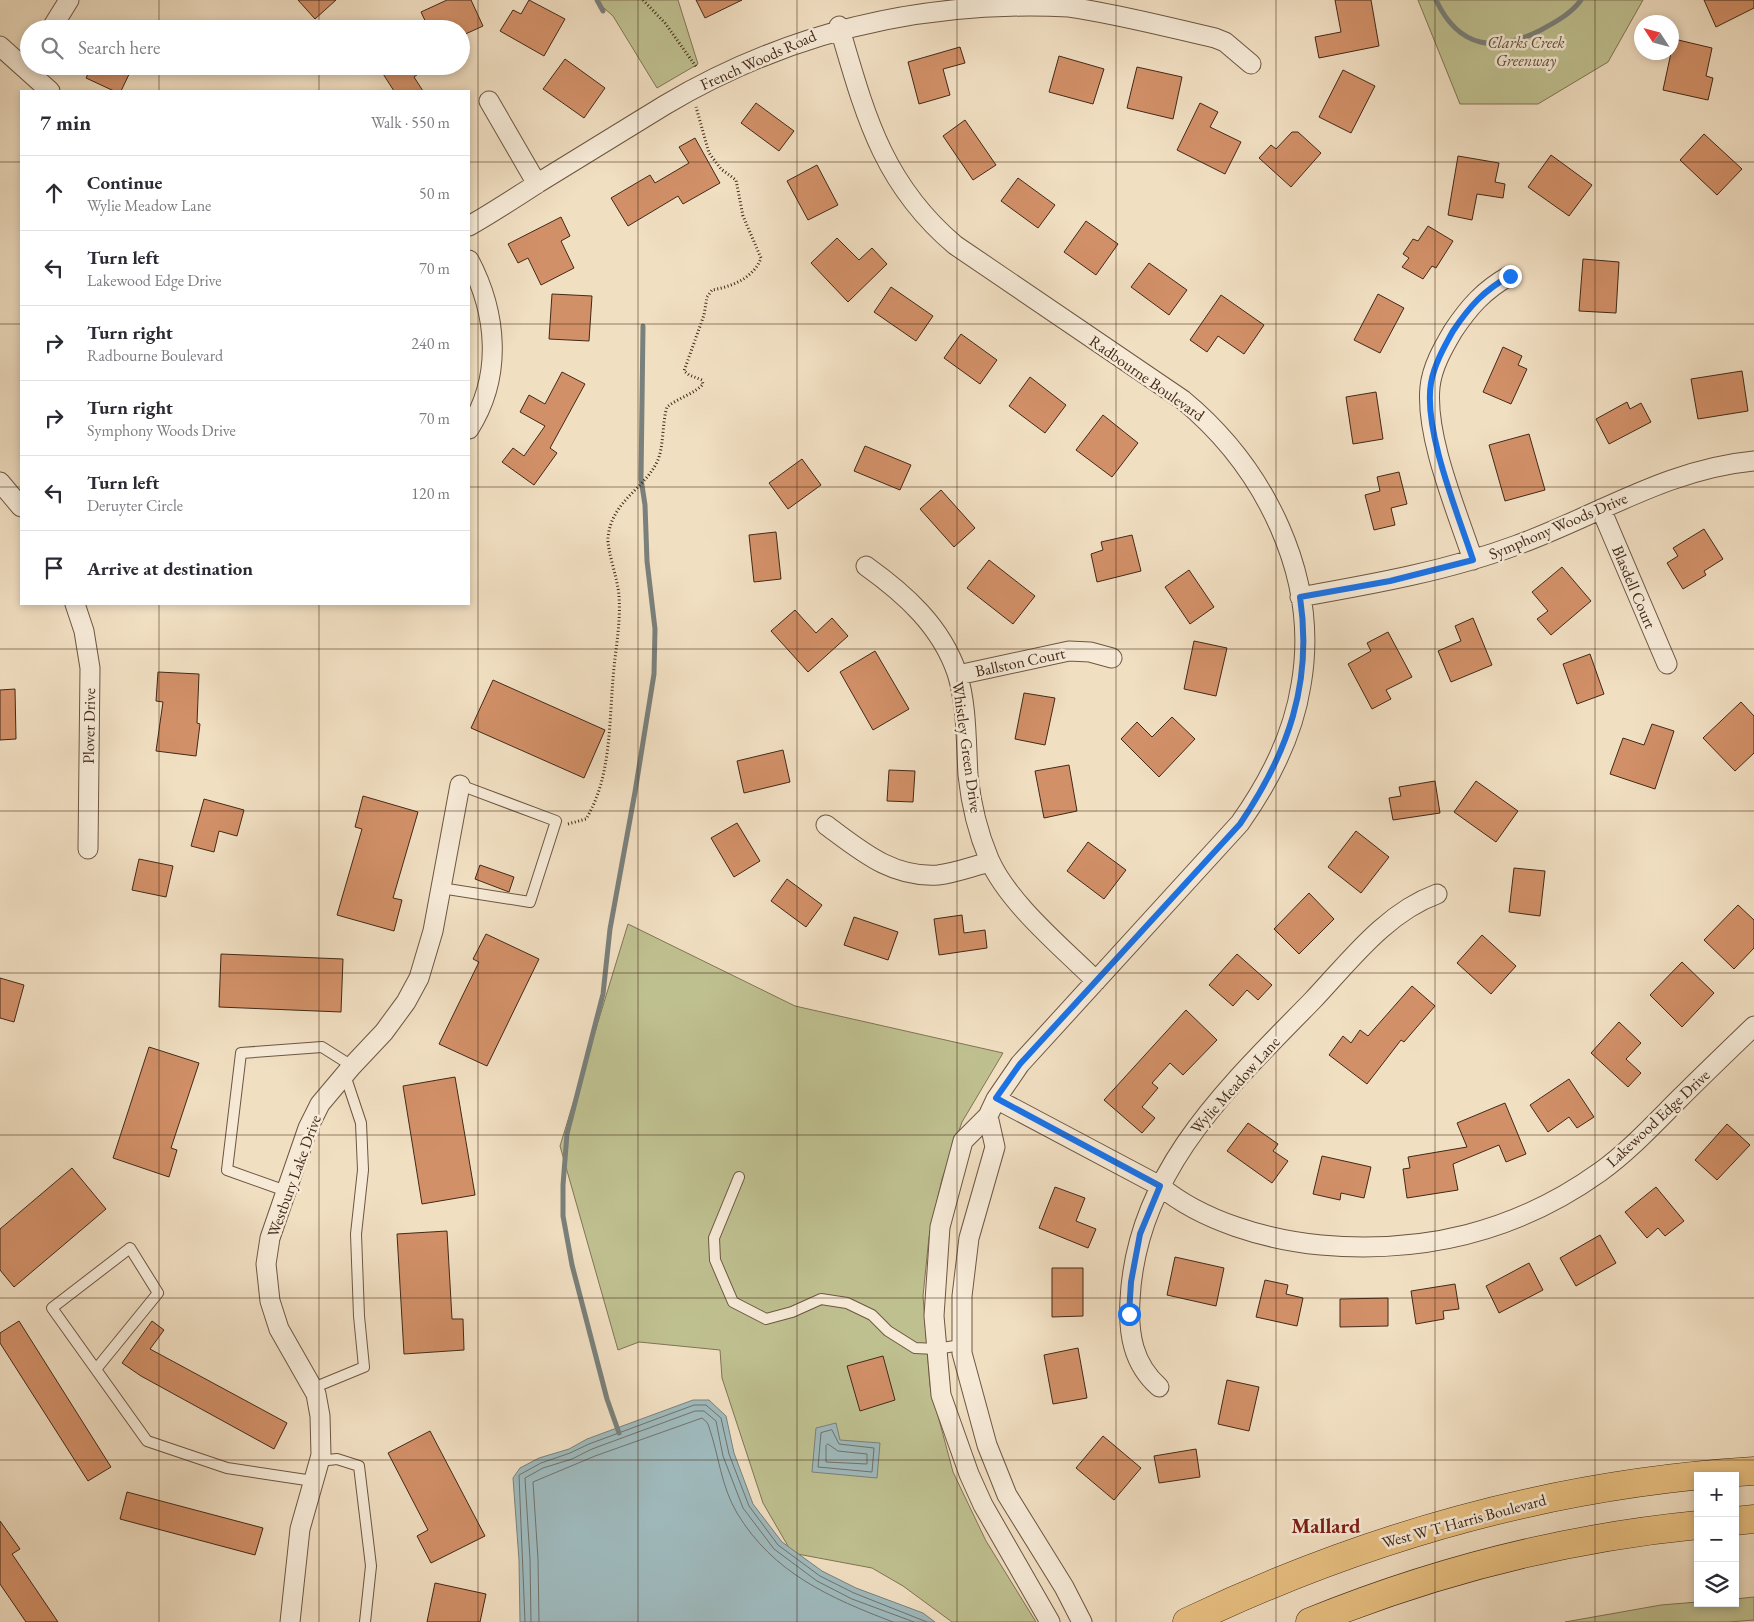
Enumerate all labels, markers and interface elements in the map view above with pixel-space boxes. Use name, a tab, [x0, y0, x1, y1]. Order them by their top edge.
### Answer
north arrow	[1634, 15, 1679, 60]
search box	[20, 20, 470, 75]
street label: French Woods Road	[697, 25, 820, 95]
park label: Clarks Creek Greenway	[1487, 32, 1565, 71]
icon: search	[38, 34, 66, 62]
text: Search here	[78, 35, 160, 60]
text: 7 min	[40, 109, 91, 136]
text: Walk · 550 m	[371, 112, 450, 133]
text: Continue	[87, 170, 162, 195]
icon: ahead	[40, 179, 68, 207]
text: 50 m	[419, 183, 450, 204]
text: Wylie Meadow Lane	[87, 195, 211, 216]
text: Turn left	[87, 245, 159, 270]
icon: left	[40, 254, 68, 282]
text: 70 m	[419, 258, 450, 279]
route end	[1499, 265, 1522, 288]
text: Lakewood Edge Drive	[87, 270, 221, 291]
text: Turn right	[87, 320, 173, 345]
icon: right	[40, 329, 68, 357]
street label: Radbourne Boulevard	[1085, 330, 1210, 426]
text: 240 m	[411, 333, 450, 354]
text: Radbourne Boulevard	[87, 345, 223, 366]
text: Turn right	[87, 395, 173, 420]
icon: right	[40, 404, 68, 432]
text: 70 m	[419, 408, 450, 429]
text: Symphony Woods Drive	[87, 420, 236, 441]
text: Turn left	[87, 470, 159, 495]
icon: left	[40, 479, 68, 507]
text: 120 m	[411, 483, 450, 504]
street label: Symphony Woods Drive	[1485, 487, 1631, 565]
text: Deruyter Circle	[87, 495, 183, 516]
street label: Blasdell Court	[1607, 542, 1661, 632]
icon: arrive	[40, 554, 68, 582]
text: Arrive at destination	[87, 556, 253, 581]
street label: Ballston Court	[973, 642, 1067, 682]
street label: Whistley Green Drive	[947, 680, 987, 814]
street label: Plover Drive	[78, 688, 100, 764]
street label: Wylie Meadow Lane	[1186, 1032, 1284, 1138]
street label: Lakewood Edge Drive	[1602, 1064, 1714, 1172]
street label: Westbury Lake Drive	[262, 1112, 326, 1240]
route start	[1118, 1303, 1141, 1326]
map controls	[1694, 1472, 1739, 1607]
button: +	[1694, 1472, 1739, 1517]
street label: West W T Harris Boulevard	[1380, 1489, 1549, 1553]
district label: Mallard	[1291, 1512, 1361, 1539]
button: −	[1694, 1517, 1739, 1562]
button: layers	[1694, 1562, 1739, 1607]

